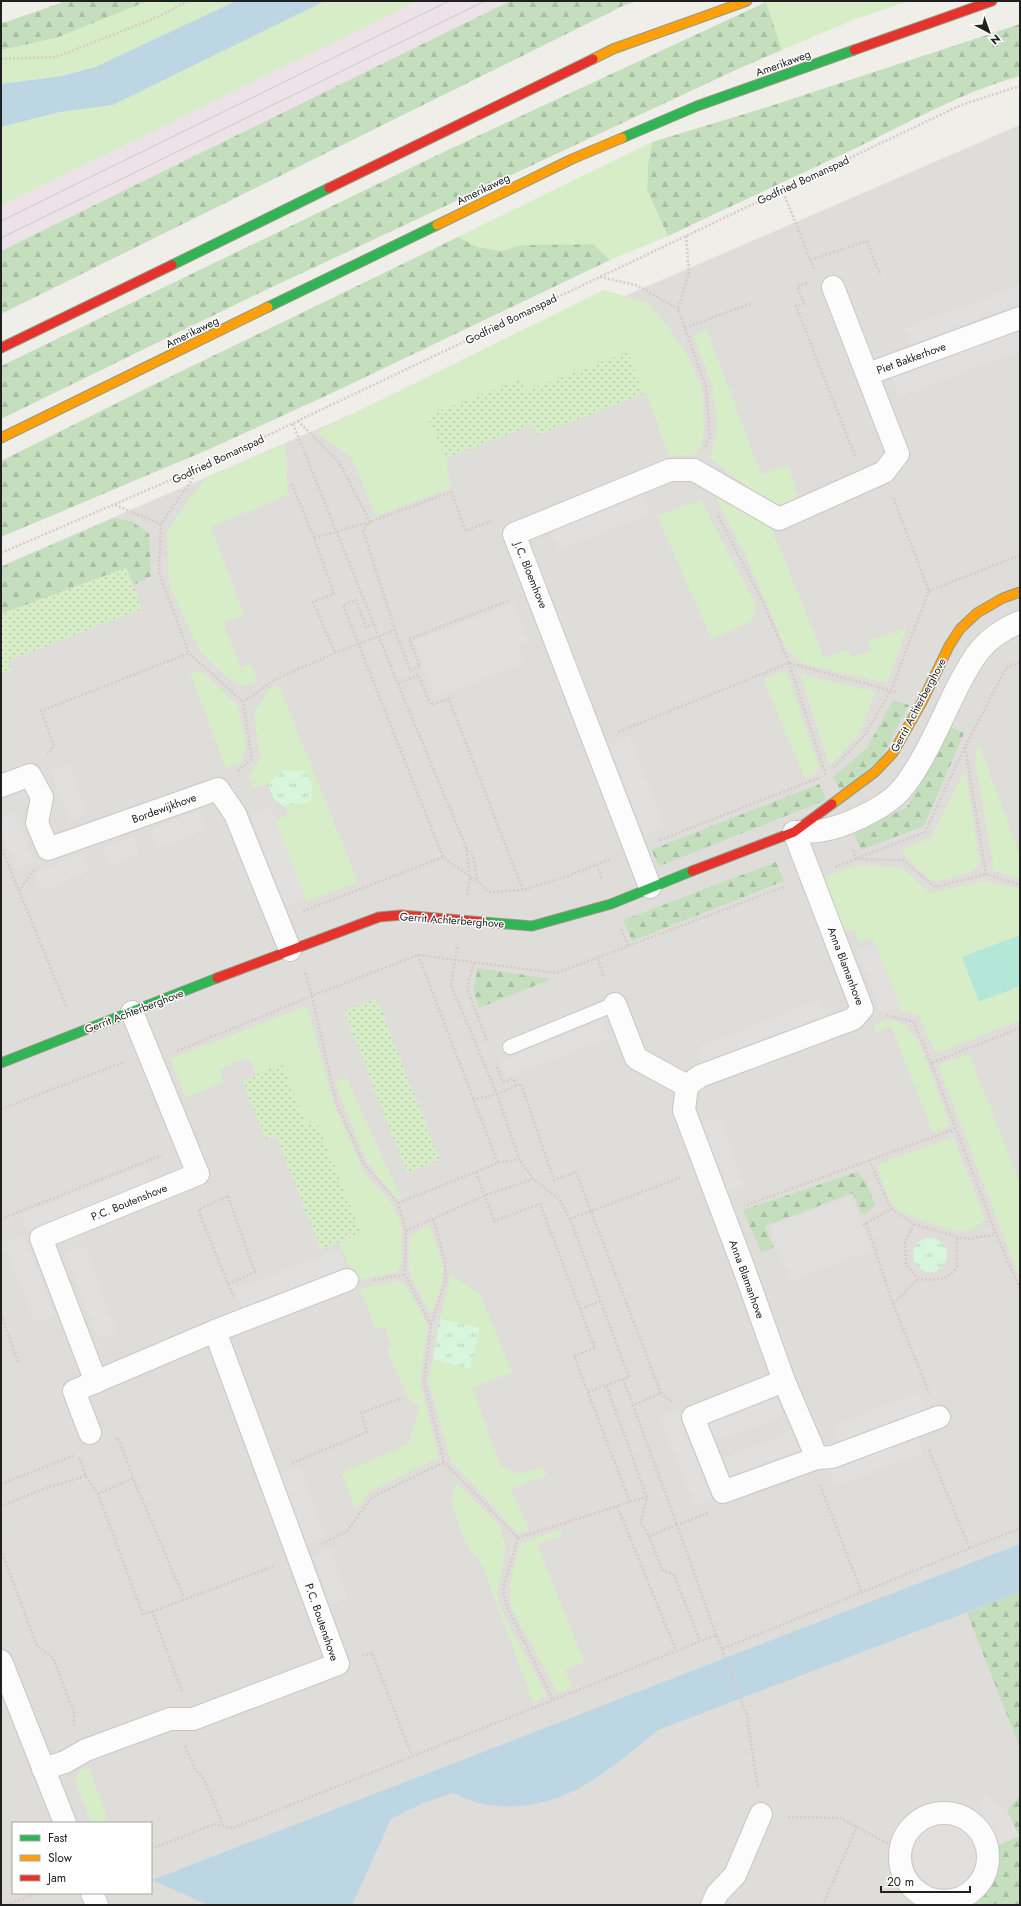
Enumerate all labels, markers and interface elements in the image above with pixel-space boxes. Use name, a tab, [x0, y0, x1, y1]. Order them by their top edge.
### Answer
north arrow	[969, 12, 1009, 52]
text: N	[987, 31, 1004, 48]
street label: Amerikaweg	[753, 46, 813, 80]
street label: Godfried Bomanspad	[754, 152, 852, 208]
street label: Amerikaweg	[454, 169, 512, 209]
street label: Godfried Bomanspad	[463, 290, 559, 348]
street label: Amerikaweg	[163, 312, 221, 352]
street label: Piet Bakkerhove	[874, 338, 948, 378]
street label: Godfried Bomanspad	[169, 431, 267, 487]
street label: J.C. Bloemhove	[510, 537, 552, 611]
street label: Gerrit Achterberghove	[886, 655, 950, 755]
street label: Bordewijkhove	[130, 789, 199, 827]
street label: Gerrit Achterberghove	[399, 908, 505, 932]
street label: Anna Blamanhove	[824, 924, 868, 1008]
street label: Gerrit Achterberghove	[82, 985, 186, 1037]
street label: P.C. Boutenshove	[88, 1179, 170, 1225]
street label: Anna Blamanhove	[725, 1237, 769, 1321]
street label: P.C. Boutenshove	[301, 1581, 343, 1663]
legend	[12, 1822, 152, 1894]
text: Fast	[48, 1829, 67, 1847]
text: Slow	[48, 1849, 73, 1867]
scale bar	[881, 1868, 970, 1894]
text: Jam	[46, 1869, 66, 1887]
text: 20 m	[887, 1873, 914, 1891]

